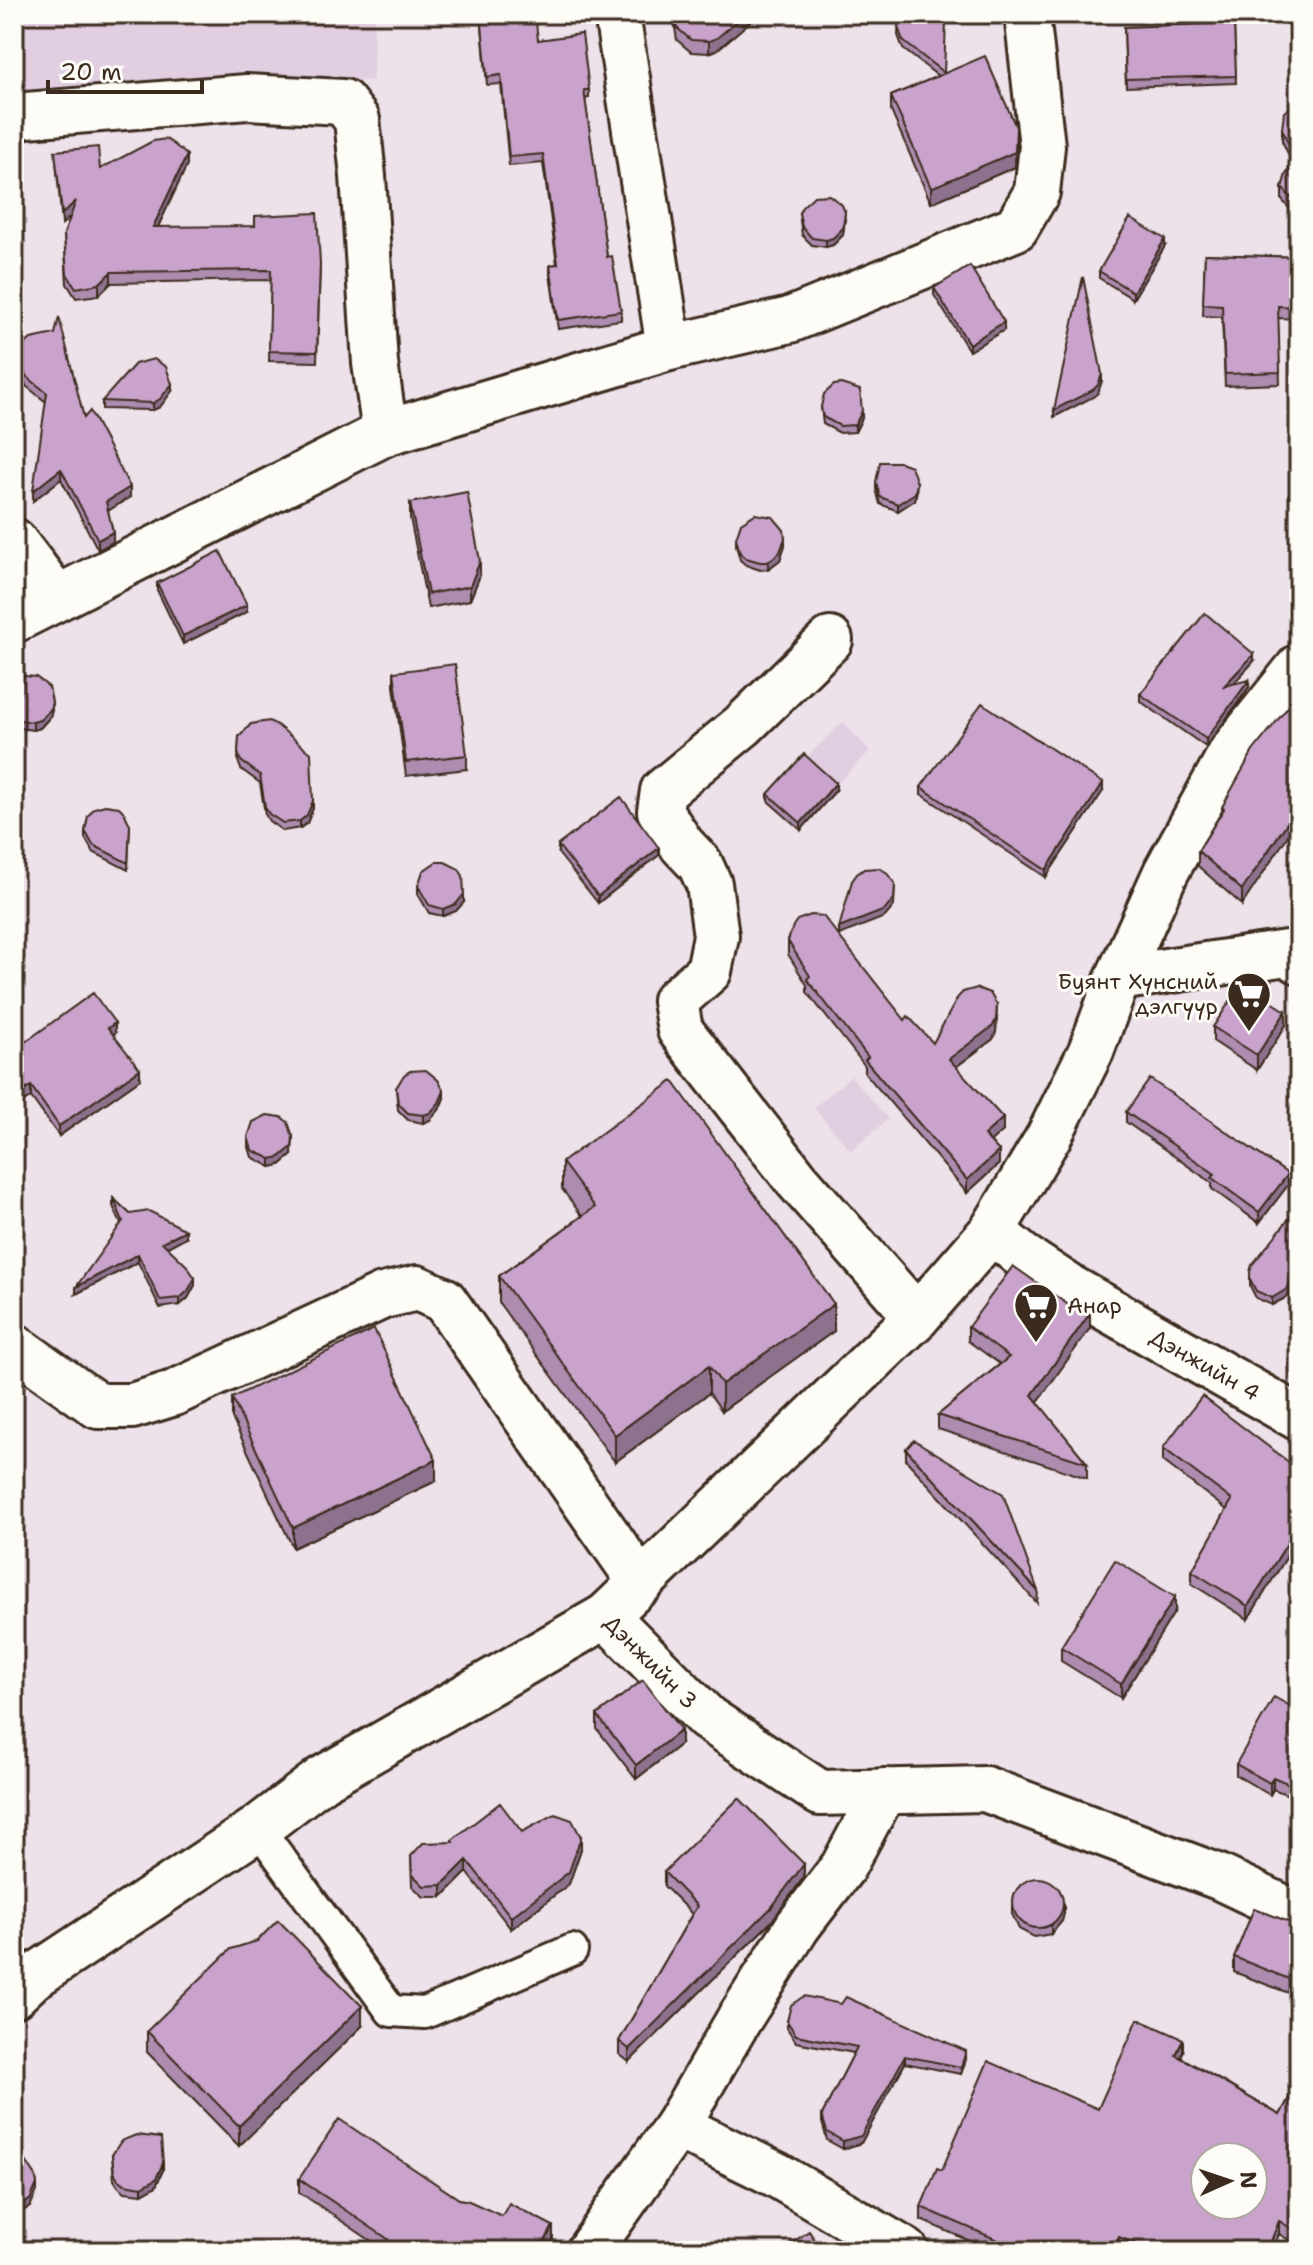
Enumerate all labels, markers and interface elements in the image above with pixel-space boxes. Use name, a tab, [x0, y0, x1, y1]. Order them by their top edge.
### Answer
scale bar	[48, 44, 202, 94]
text: 20 m	[60, 56, 122, 88]
place label: Буянт Хүнсний дэлгүүр	[1058, 967, 1218, 1021]
supermarket icon: Буянт Хүнсний дэлгүүр	[1225, 970, 1273, 1033]
supermarket icon: Анар	[1012, 1281, 1060, 1344]
place label: Анар	[1067, 1291, 1122, 1320]
street label: Дэнжийн 4	[1145, 1322, 1265, 1408]
street label: Дэнжийн 3	[597, 1608, 704, 1715]
north arrow	[1189, 2141, 1269, 2221]
text: N	[1234, 2171, 1263, 2189]

